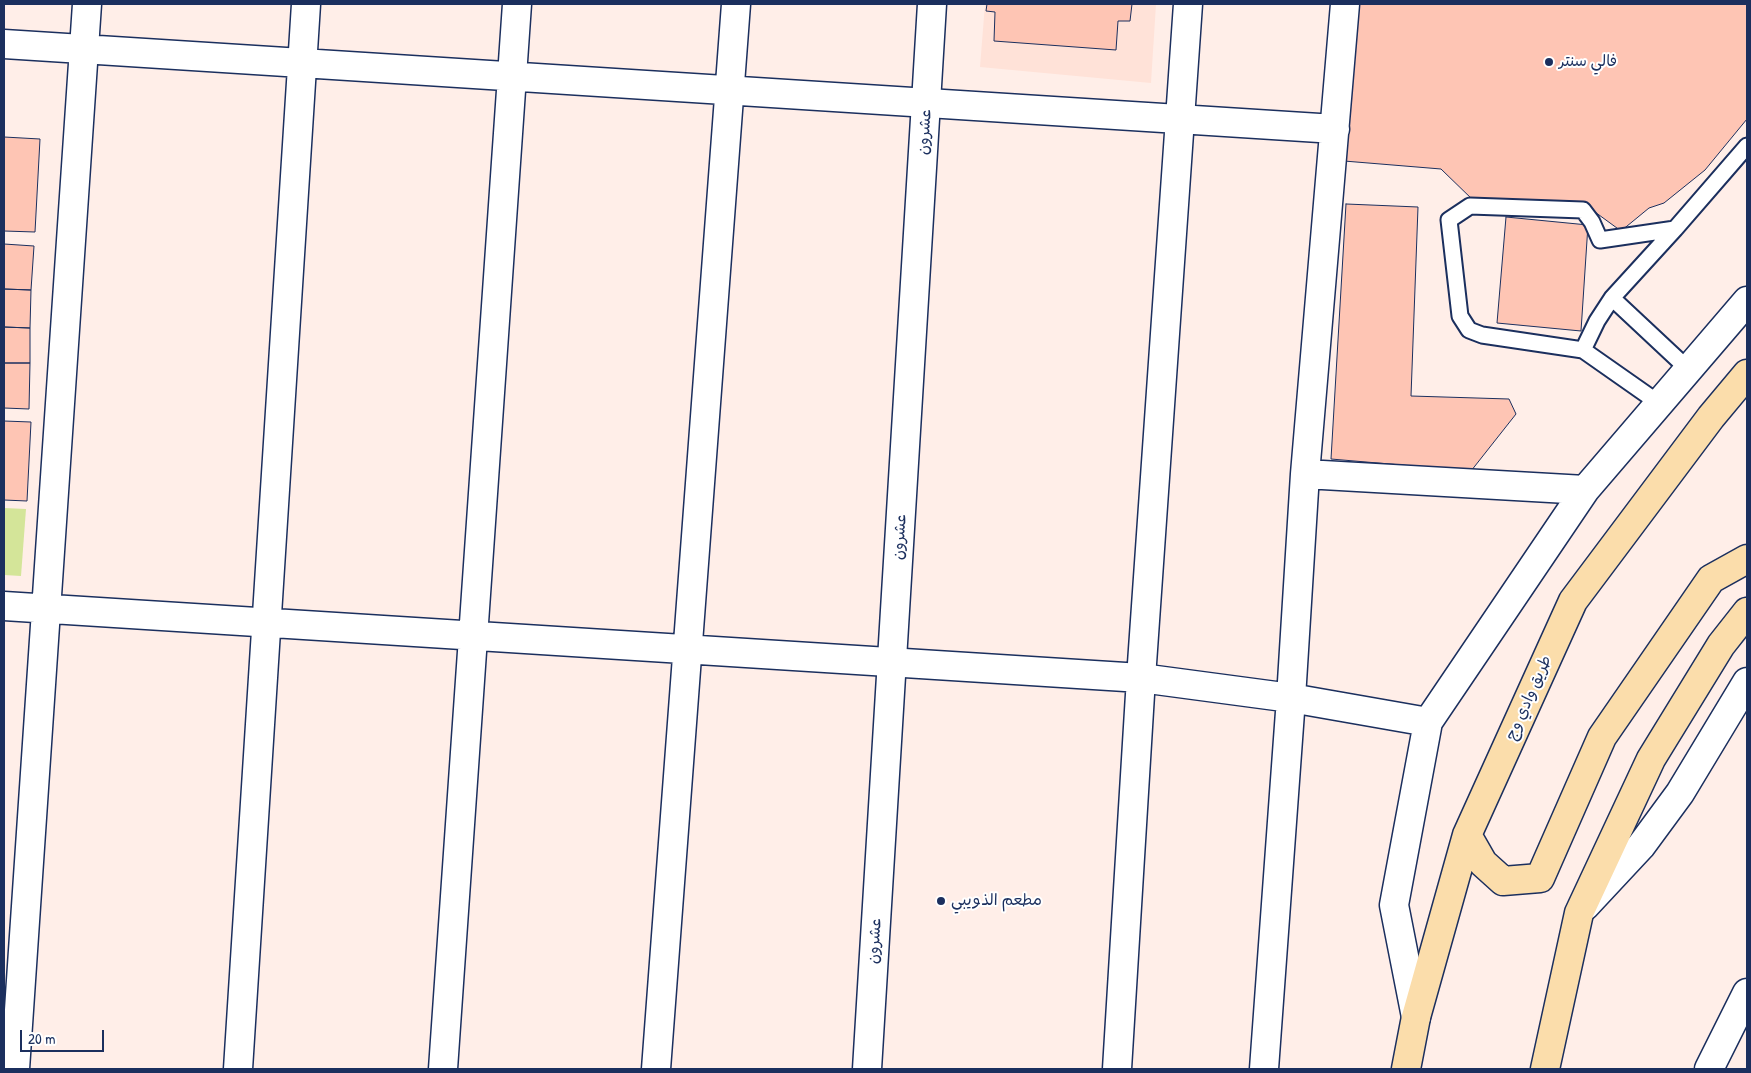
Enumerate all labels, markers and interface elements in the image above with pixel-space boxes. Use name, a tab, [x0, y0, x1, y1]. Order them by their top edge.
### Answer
place label: فالي سنتر	[1559, 52, 1617, 72]
marker: فالي سنتر	[1543, 56, 1555, 68]
street label: عشرون	[914, 108, 936, 156]
street label: عشرون	[889, 513, 911, 561]
street label: طريق وادي وج	[1502, 653, 1556, 743]
place label: مطعم الذويبي	[951, 891, 1042, 911]
marker: مطعم الذويبي	[935, 895, 947, 907]
street label: عشرون	[864, 917, 886, 965]
scale bar	[22, 1020, 106, 1052]
text: 20 m	[28, 1028, 55, 1049]

